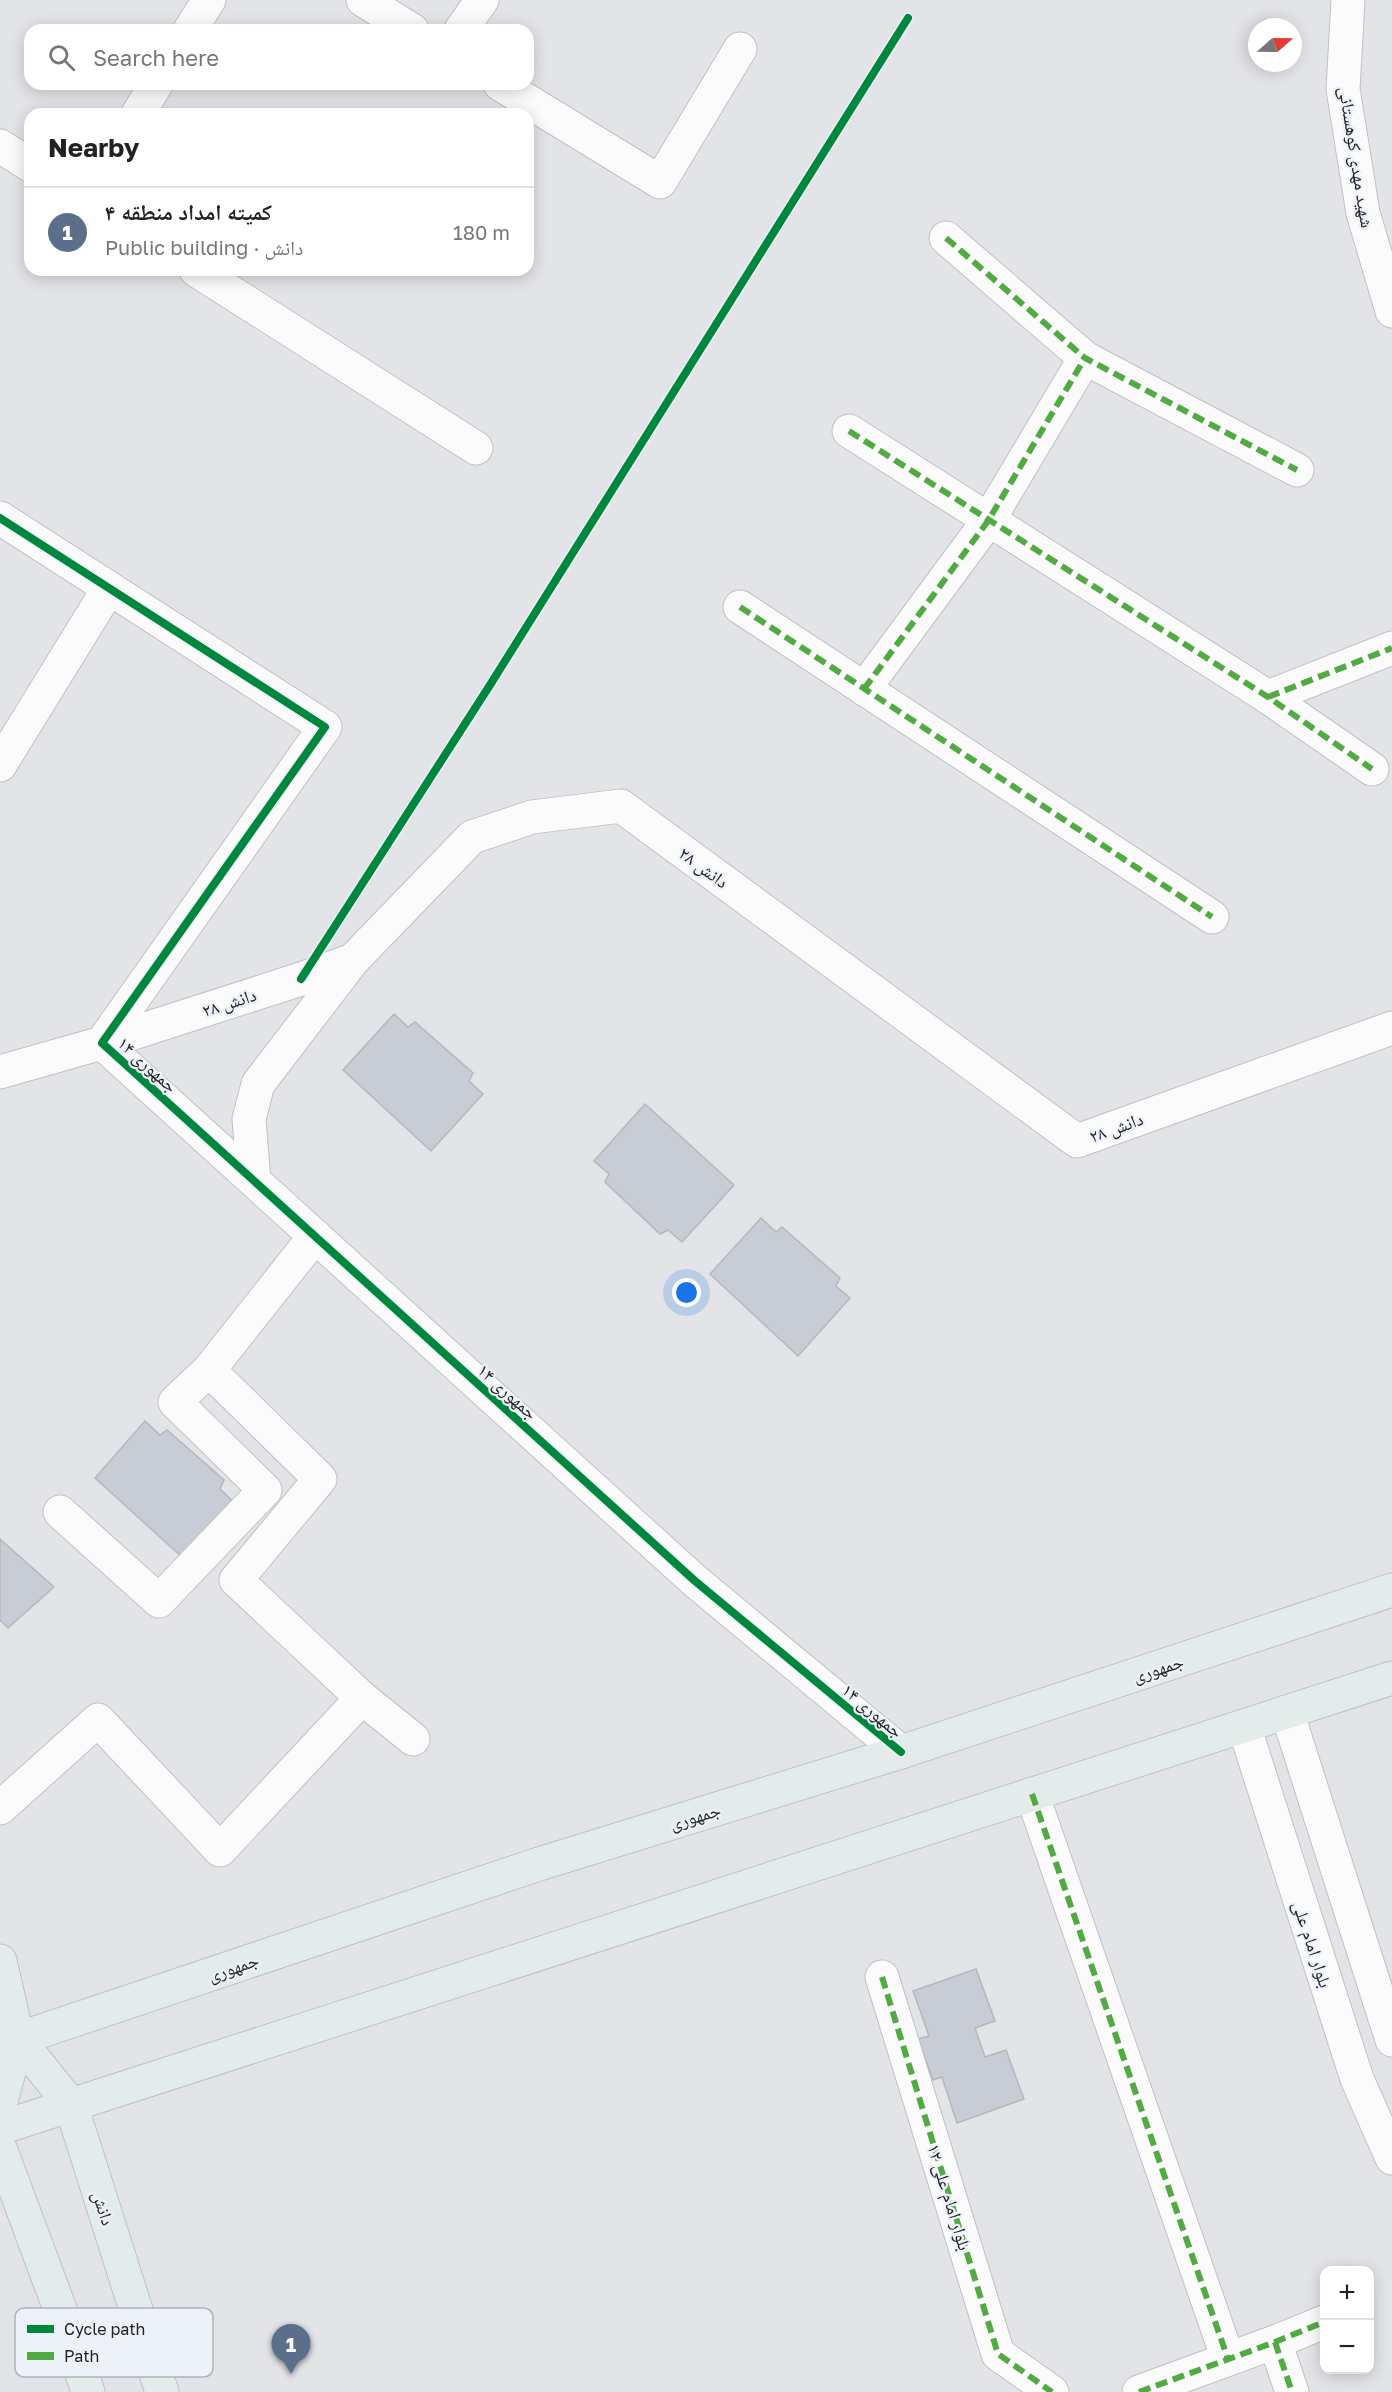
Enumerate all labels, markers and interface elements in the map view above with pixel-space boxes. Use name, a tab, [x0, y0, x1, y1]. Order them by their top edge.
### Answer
north arrow	[1248, 18, 1302, 72]
search box	[24, 24, 534, 90]
icon: search	[45, 41, 78, 74]
text: Search here	[93, 44, 219, 71]
street label: شهید مهدی کوهستانی	[1334, 85, 1379, 229]
text: Nearby	[48, 132, 139, 163]
text: کمیته امداد منطقه ۴	[105, 198, 272, 225]
text: 1	[62, 220, 73, 244]
text: 180 m	[453, 220, 510, 244]
text: Public building · دانش	[105, 235, 303, 259]
street label: دانش ۲۸	[674, 842, 733, 893]
street label: دانش ۲۸	[199, 983, 259, 1022]
street label: جمهوری ۱۴	[113, 1031, 182, 1097]
street label: دانش ۲۸	[1086, 1107, 1146, 1148]
your location	[672, 1278, 701, 1307]
street label: جمهوری ۱۴	[473, 1358, 542, 1424]
street label: جمهوری	[1130, 1649, 1187, 1687]
street label: جمهوری ۱۴	[837, 1678, 908, 1743]
street label: جمهوری	[667, 1798, 723, 1835]
street label: بلوار امام علی	[1287, 1898, 1337, 1991]
street label: جمهوری	[205, 1948, 262, 1987]
street label: بلوار امام علی ۱۲	[921, 2141, 977, 2254]
street label: دانش	[87, 2188, 120, 2228]
map controls	[1320, 2266, 1374, 2374]
button: +	[1320, 2266, 1374, 2320]
legend	[15, 2308, 213, 2377]
text: Cycle path	[64, 2319, 145, 2339]
button: −	[1320, 2320, 1374, 2374]
pin: 1	[272, 2324, 310, 2374]
text: Path	[64, 2346, 99, 2366]

